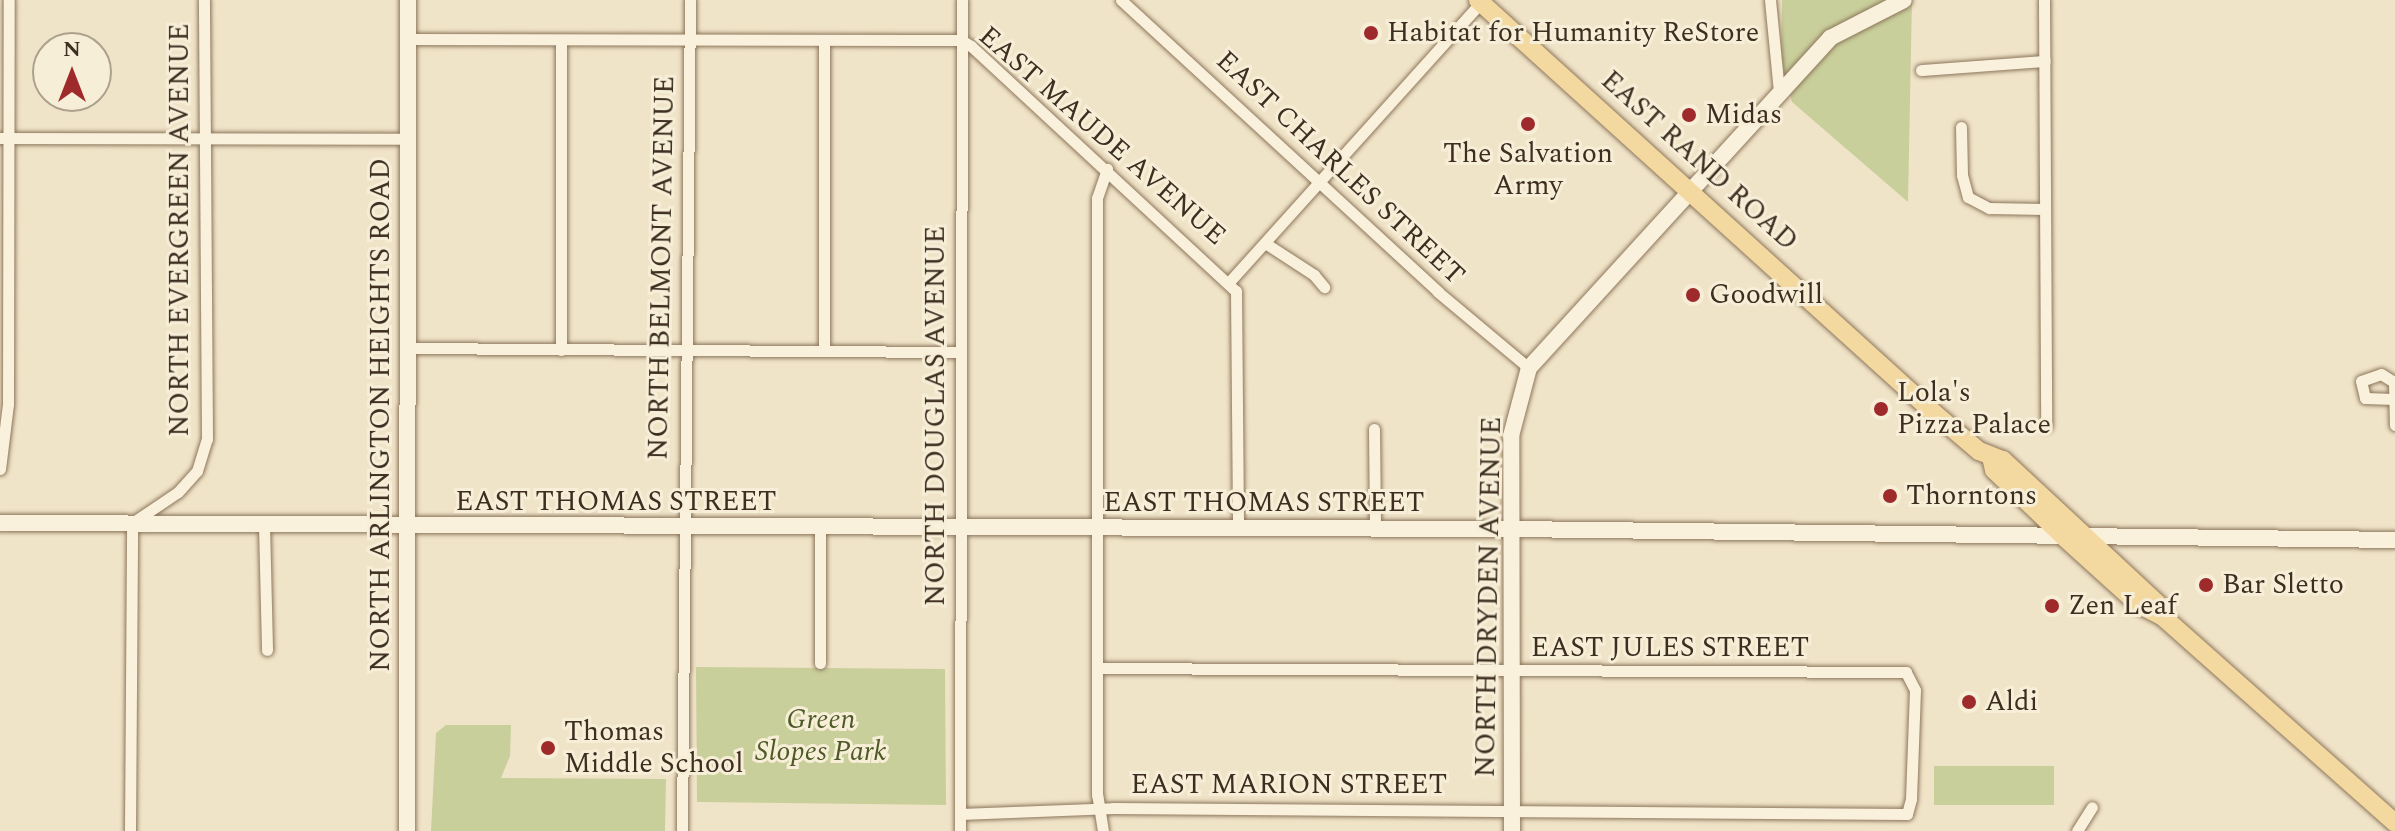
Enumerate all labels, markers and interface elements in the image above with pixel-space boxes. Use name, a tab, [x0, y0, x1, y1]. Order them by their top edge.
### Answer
place label: Habitat for Humanity ReStore	[1387, 16, 1759, 50]
street label: EAST MAUDE AVENUE	[971, 19, 1233, 253]
street label: NORTH EVERGREEN AVENUE	[163, 23, 197, 437]
marker: Habitat for Humanity ReStore	[1362, 24, 1380, 42]
north arrow	[32, 32, 112, 112]
text: N	[63, 33, 81, 66]
street label: EAST CHARLES STREET	[1209, 44, 1471, 292]
street label: EAST RAND ROAD	[1594, 64, 1804, 258]
street label: NORTH BELMONT AVENUE	[642, 76, 682, 460]
place label: Midas	[1705, 98, 1782, 132]
marker: Midas	[1680, 106, 1698, 124]
marker: The Salvation Army	[1519, 115, 1537, 133]
place label: The Salvation Army	[1443, 137, 1613, 203]
street label: NORTH ARLINGTON HEIGHTS ROAD	[364, 158, 398, 672]
street label: NORTH DOUGLAS AVENUE	[919, 226, 953, 606]
place label: Goodwill	[1709, 278, 1823, 312]
marker: Goodwill	[1684, 286, 1702, 304]
place label: Lola's Pizza Palace	[1897, 376, 2051, 442]
marker: Lola's Pizza Palace	[1872, 400, 1890, 418]
street label: NORTH DRYDEN AVENUE	[1469, 416, 1509, 778]
place label: Thorntons	[1906, 479, 2037, 513]
street label: EAST THOMAS STREET	[455, 485, 777, 519]
street label: EAST THOMAS STREET	[1103, 486, 1425, 520]
marker: Thorntons	[1881, 487, 1899, 505]
place label: Bar Sletto	[2222, 568, 2344, 602]
marker: Bar Sletto	[2197, 576, 2215, 594]
place label: Zen Leaf	[2068, 589, 2177, 623]
marker: Zen Leaf	[2043, 597, 2061, 615]
street label: EAST JULES STREET	[1531, 631, 1809, 665]
place label: Aldi	[1985, 685, 2038, 719]
marker: Aldi	[1960, 693, 1978, 711]
park label: Green Slopes Park	[755, 703, 887, 769]
place label: Thomas Middle School	[564, 715, 743, 781]
marker: Thomas Middle School	[539, 739, 557, 757]
street label: EAST MARION STREET	[1131, 768, 1447, 802]

